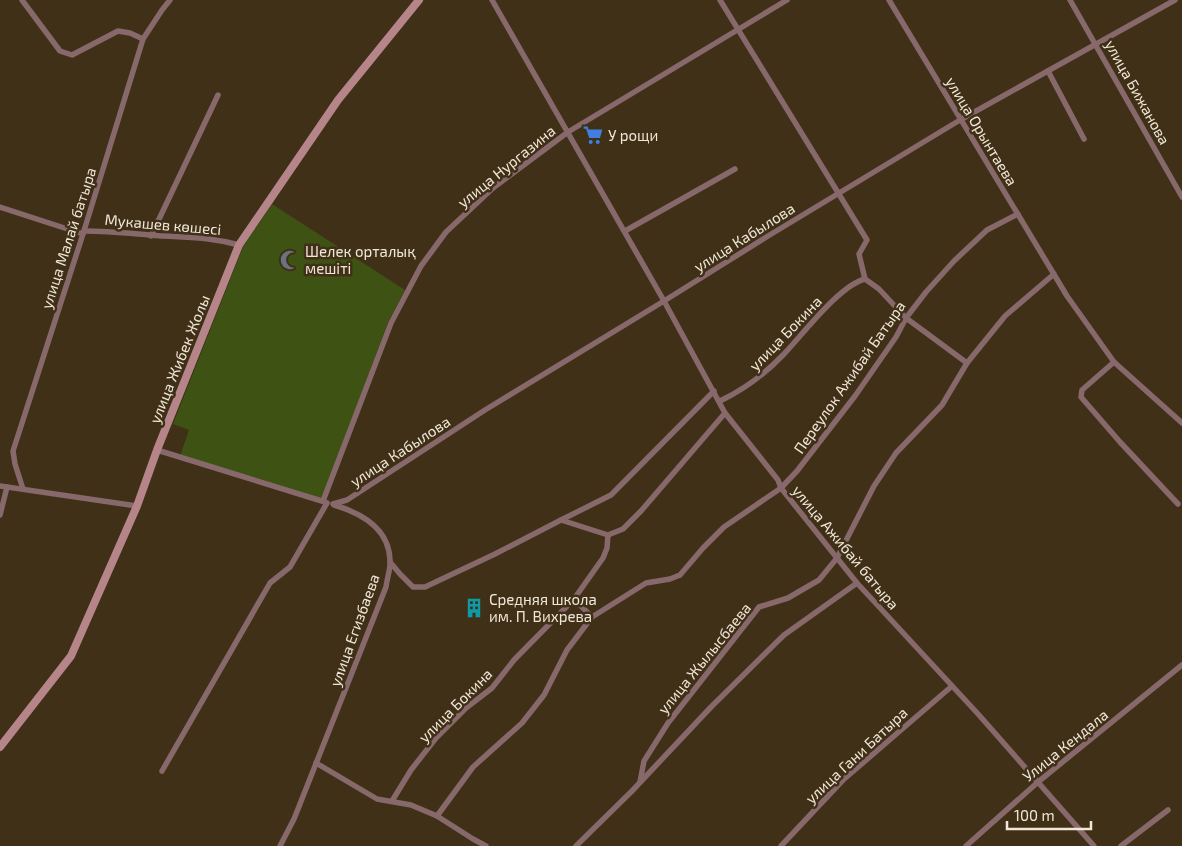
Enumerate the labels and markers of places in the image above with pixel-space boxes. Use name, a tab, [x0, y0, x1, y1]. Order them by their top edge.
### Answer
supermarket icon: У рощи	[582, 124, 604, 146]
place label: У рощи	[608, 126, 658, 144]
place label: Шелек орталық мешіті	[305, 242, 416, 277]
mosque icon: Шелек орталық мешіті	[279, 249, 301, 271]
place label: Средняя школа им. П. Вихрева	[489, 590, 597, 625]
building icon: Средняя школа им. П. Вихрева	[463, 597, 485, 619]

